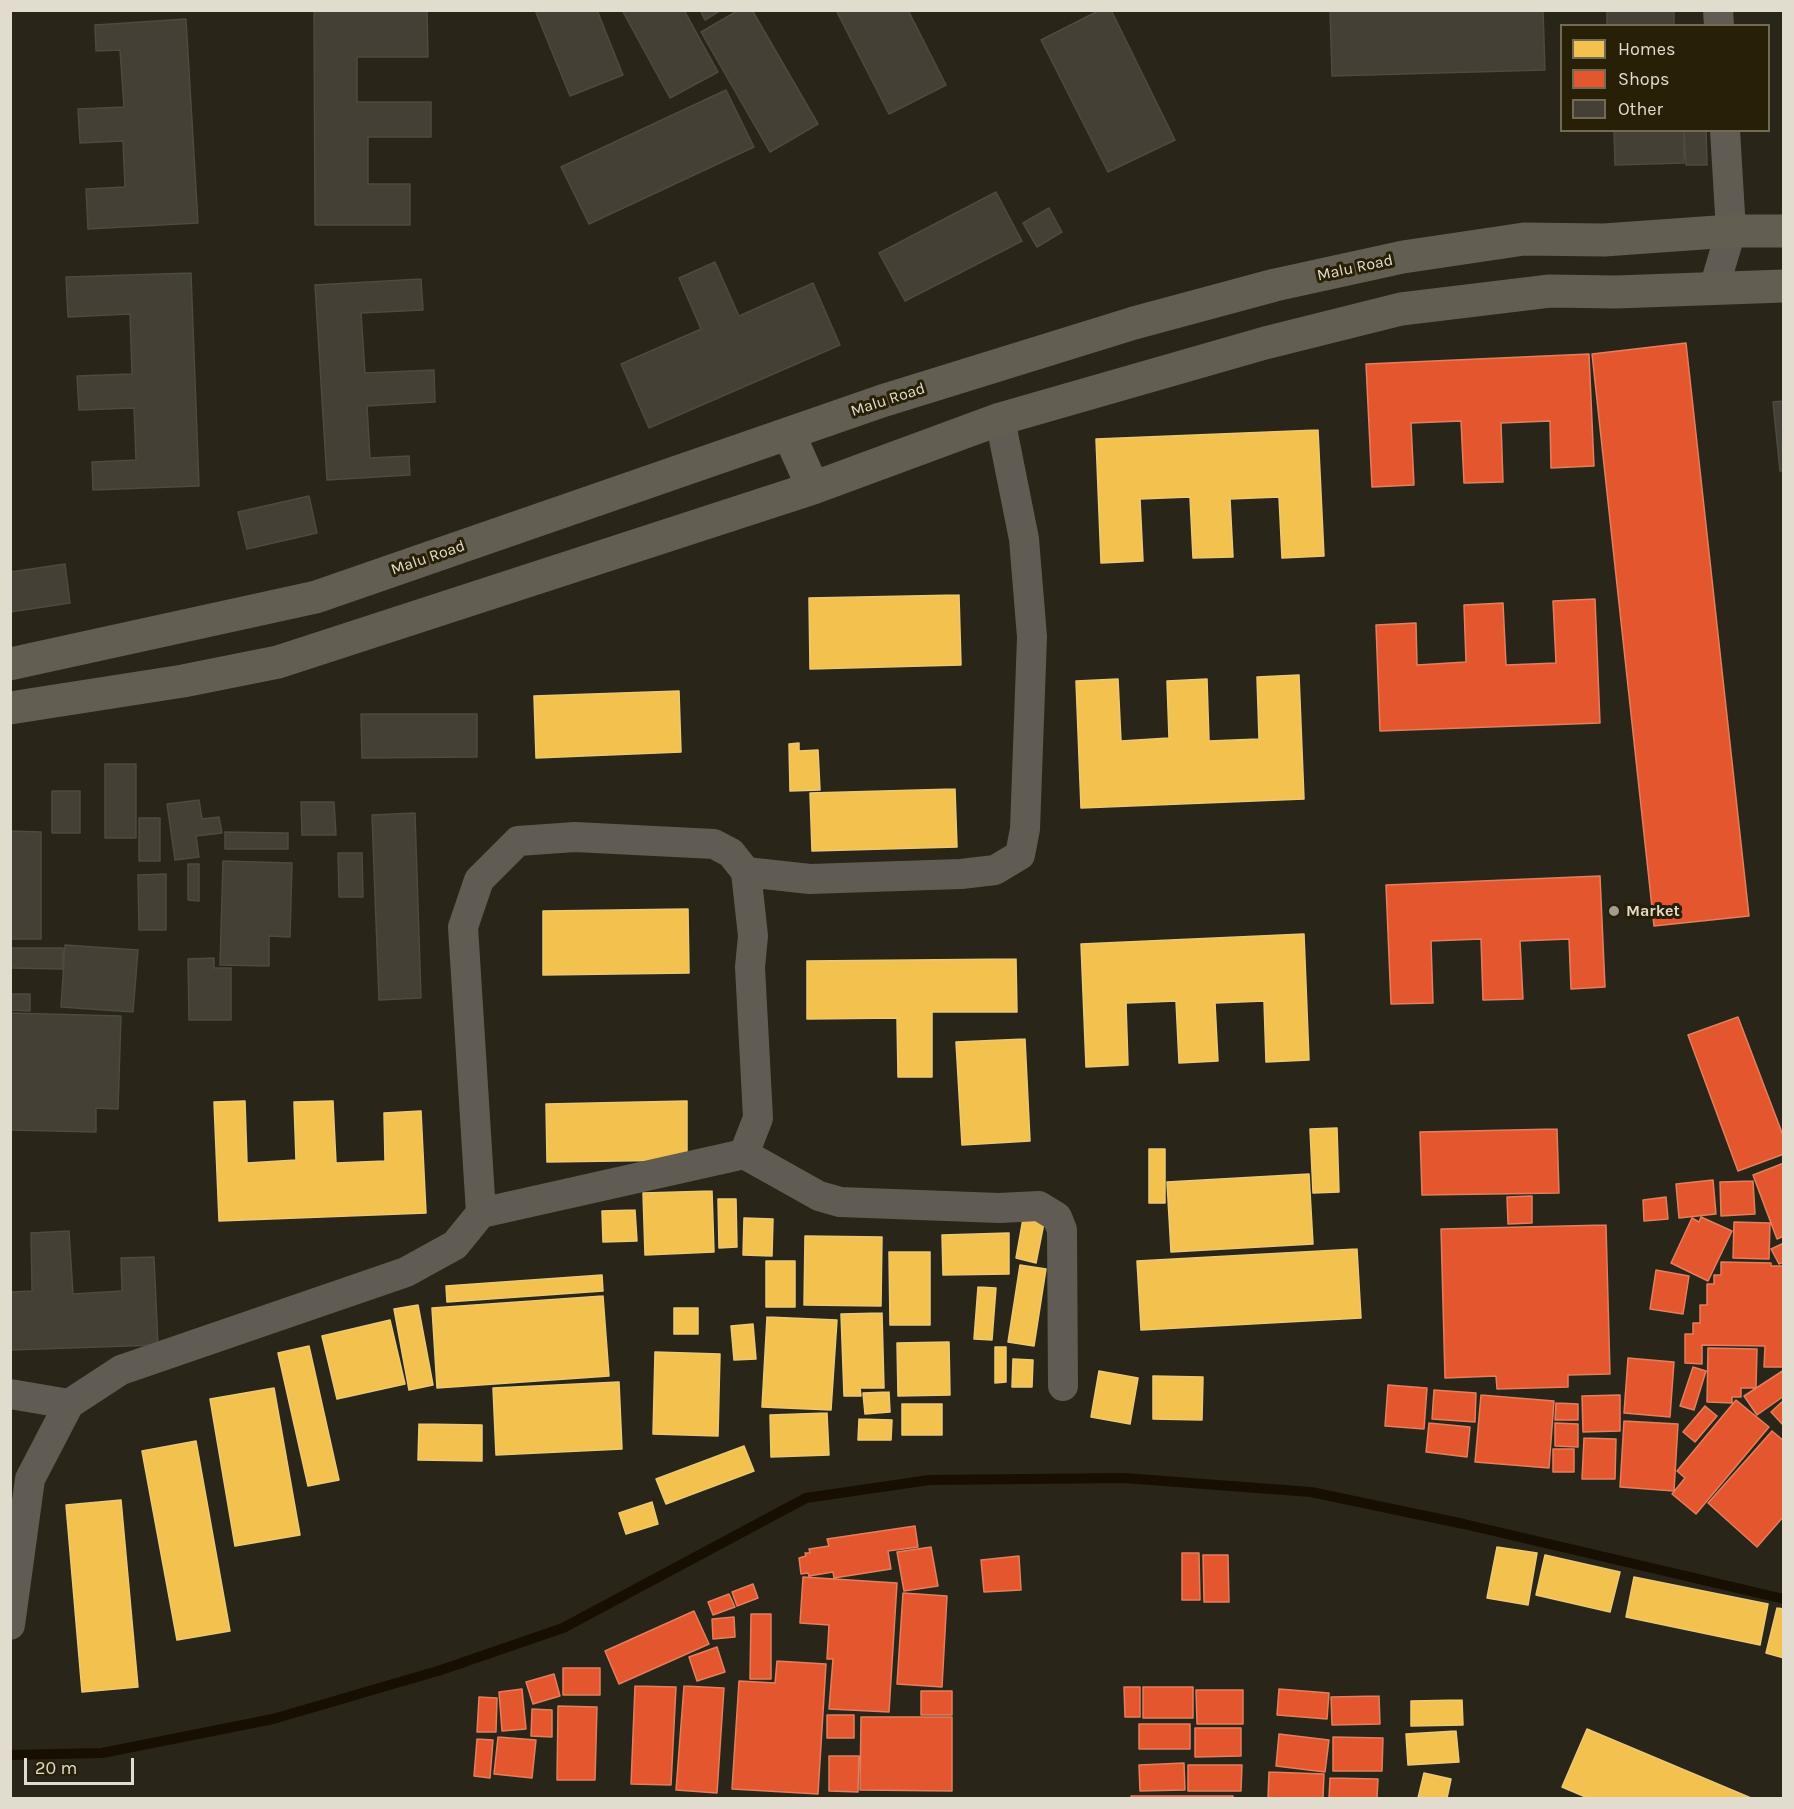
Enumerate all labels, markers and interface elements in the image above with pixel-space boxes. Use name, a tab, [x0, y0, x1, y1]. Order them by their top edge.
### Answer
legend	[1560, 24, 1770, 132]
text: Homes	[1618, 38, 1675, 60]
text: Shops	[1618, 68, 1670, 90]
text: Other	[1618, 98, 1663, 120]
street label: Malu Road	[1315, 251, 1395, 285]
street label: Malu Road	[848, 379, 928, 421]
street label: Malu Road	[388, 536, 468, 580]
place label: Market	[1626, 901, 1680, 921]
marker: Market	[1607, 904, 1621, 918]
scale bar	[27, 1746, 136, 1784]
text: 20 m	[35, 1757, 77, 1779]

